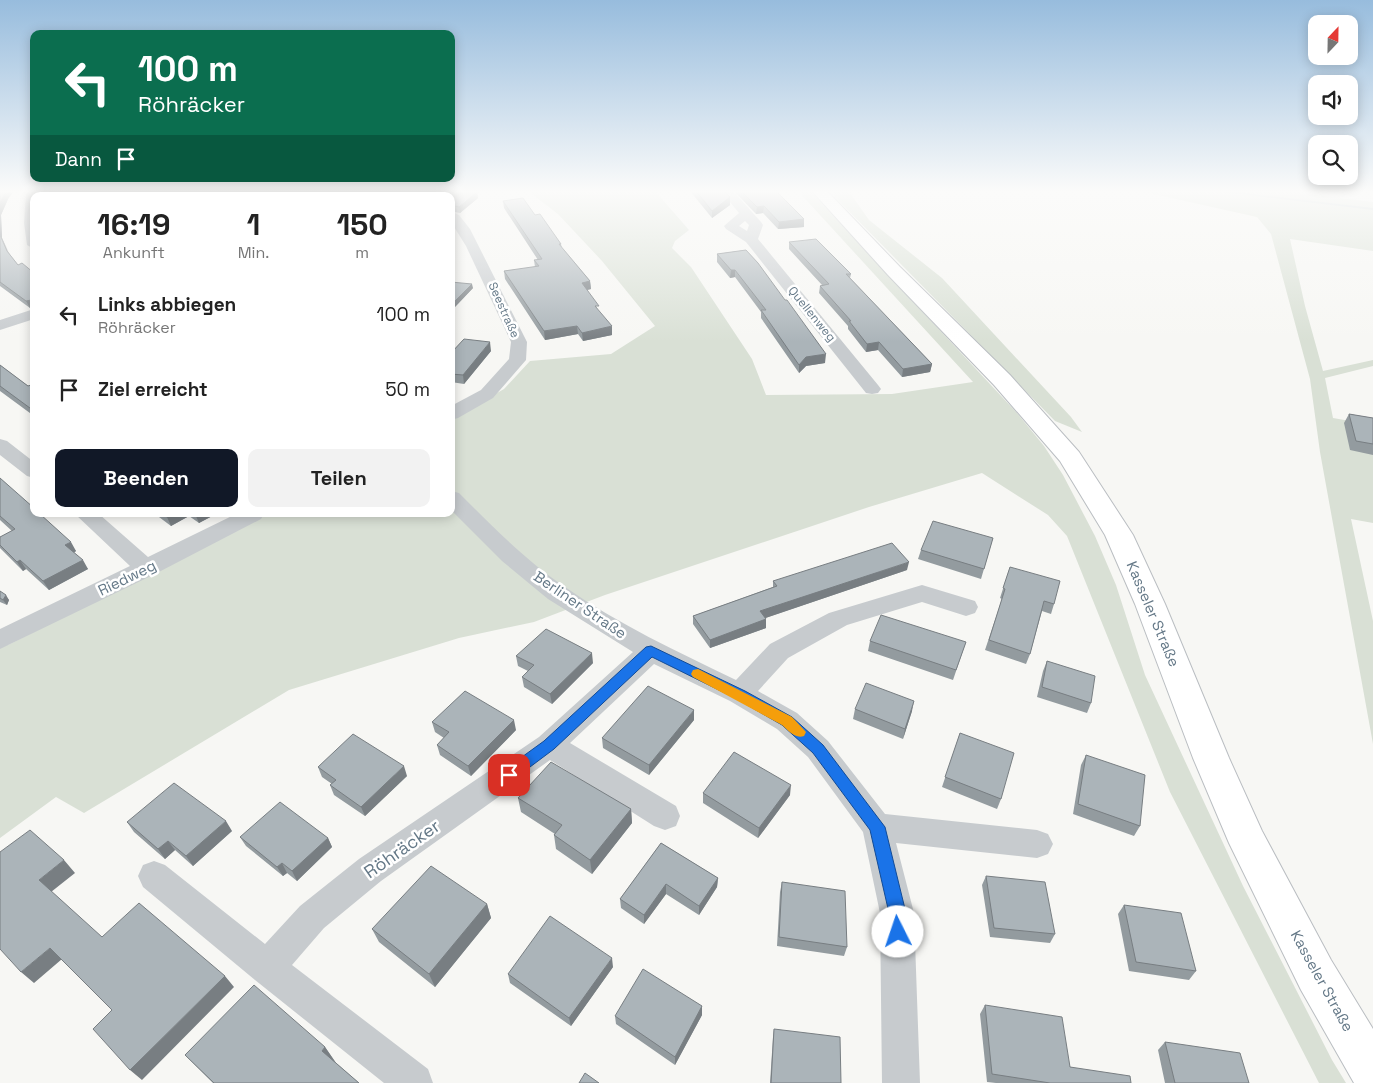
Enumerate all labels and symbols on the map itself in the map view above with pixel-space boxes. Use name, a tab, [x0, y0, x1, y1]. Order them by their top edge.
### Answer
north arrow	[1308, 15, 1358, 65]
street label: Seestraße	[485, 280, 523, 340]
street label: Quellenweg	[785, 283, 839, 345]
street label: Riedweg	[95, 555, 159, 600]
street label: Kasseler Straße	[1123, 558, 1184, 670]
street label: Berliner Straße	[530, 567, 630, 643]
pin	[488, 754, 530, 796]
street label: Röhräcker	[359, 814, 444, 883]
position arrow	[871, 905, 923, 957]
street label: Kasseler Straße	[1287, 927, 1358, 1035]

